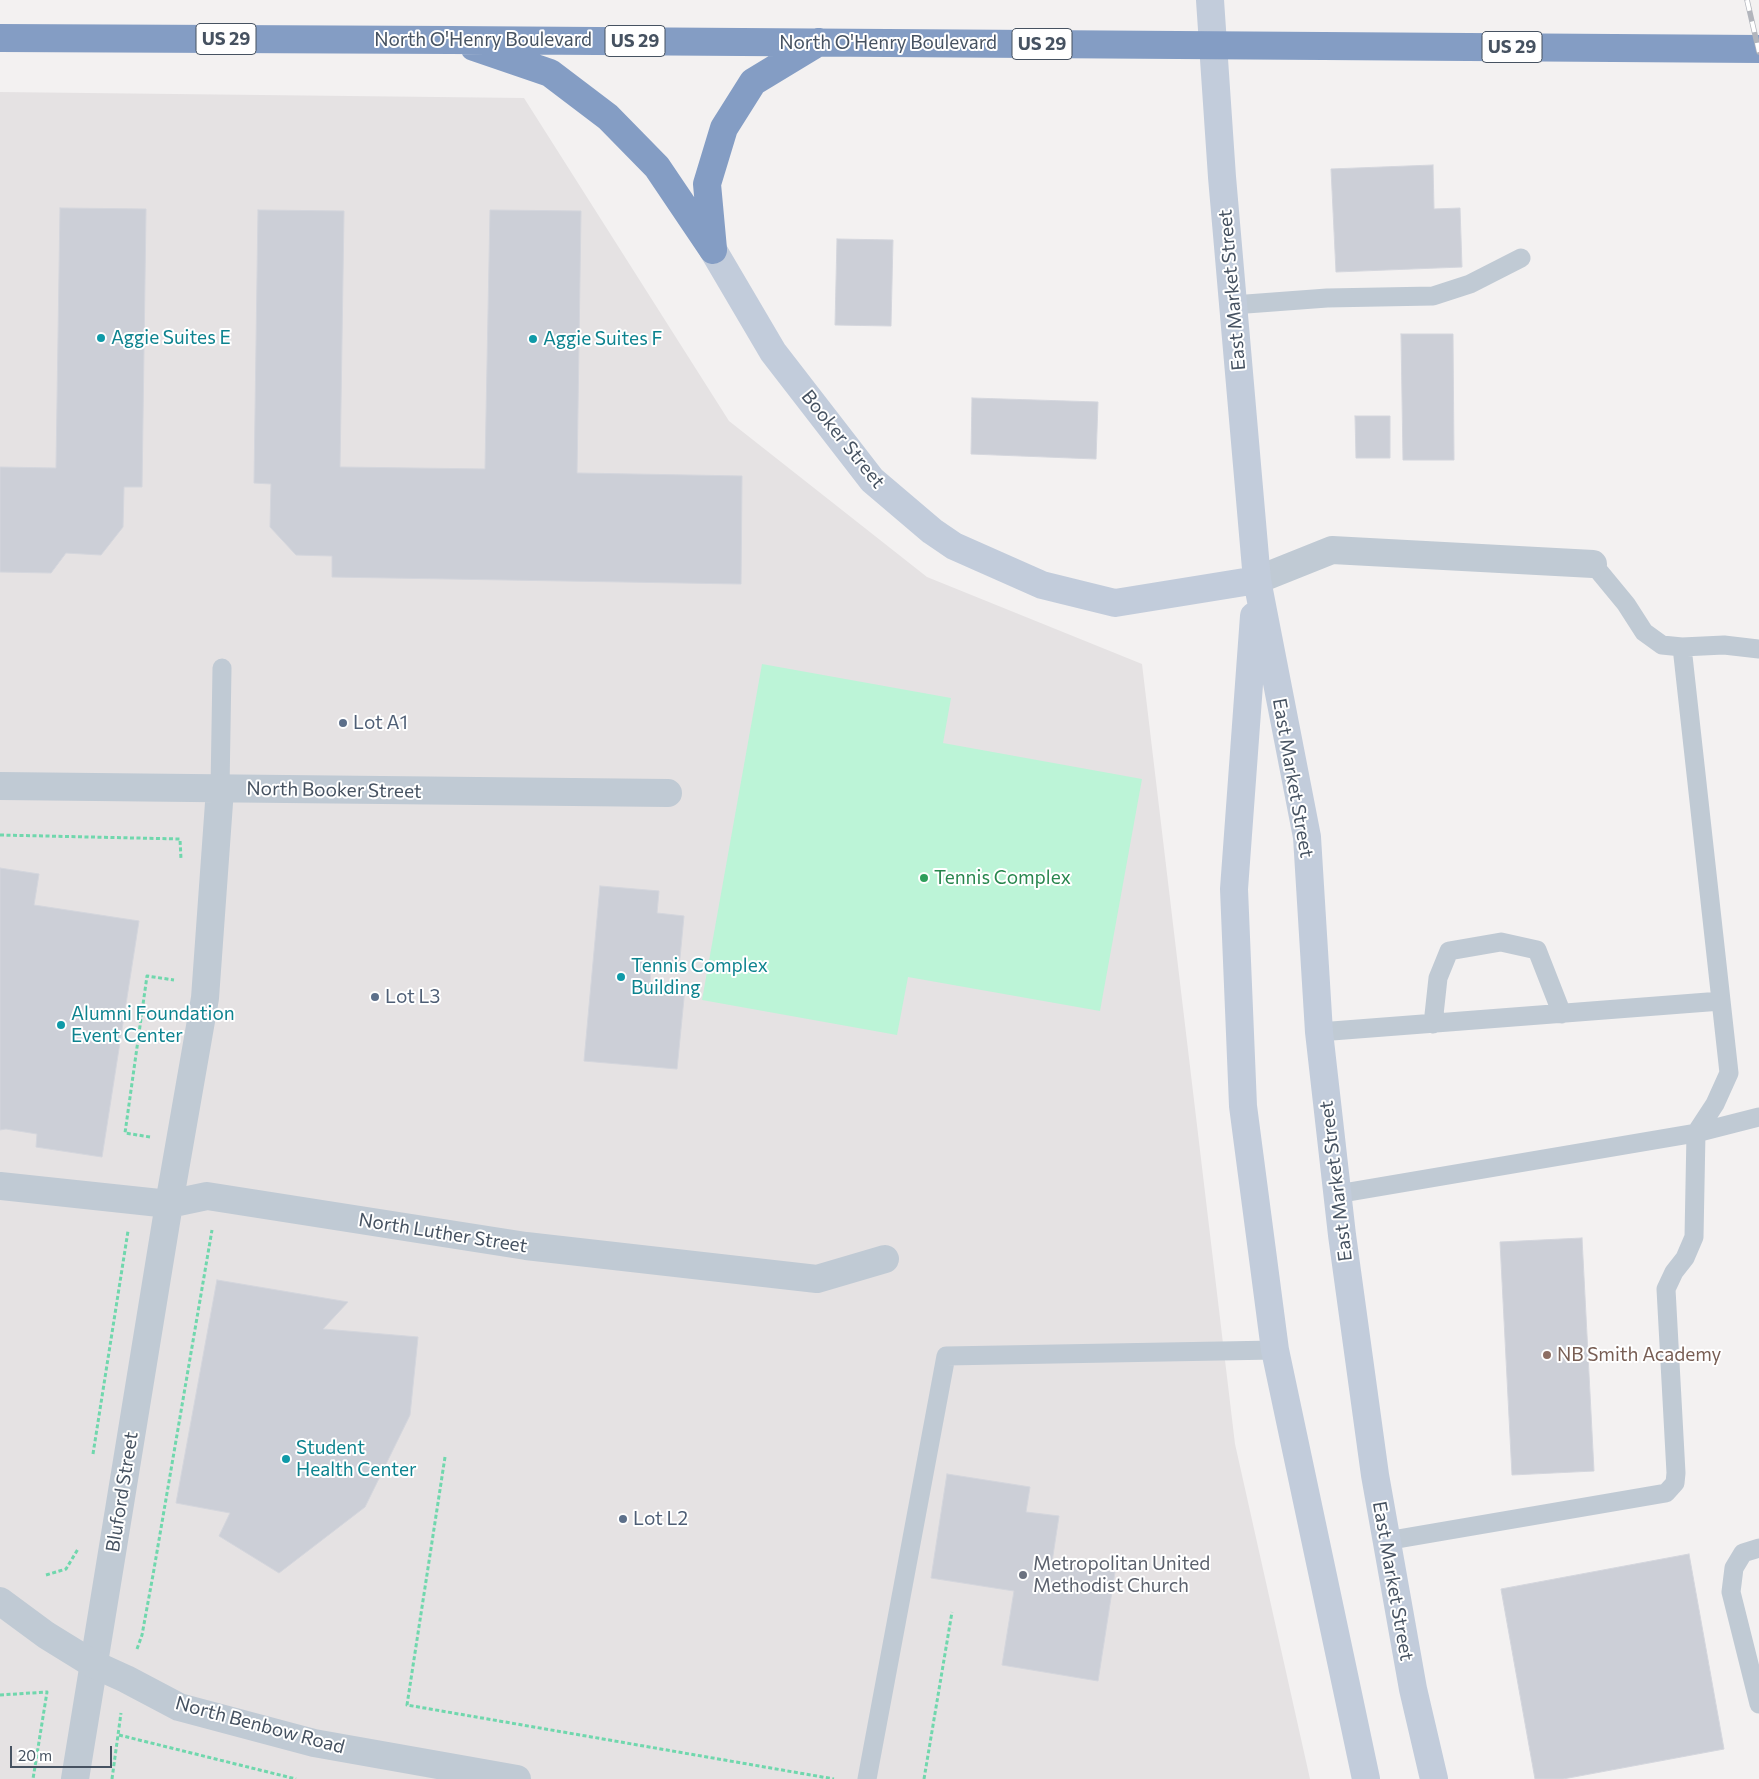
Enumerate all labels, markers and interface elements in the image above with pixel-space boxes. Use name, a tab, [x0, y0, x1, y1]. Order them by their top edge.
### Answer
road number: US 29	[196, 23, 256, 54]
road number: US 29	[605, 26, 665, 56]
street label: North O'Henry Boulevard	[374, 29, 592, 51]
road number: US 29	[1012, 29, 1072, 60]
street label: North O'Henry Boulevard	[779, 32, 997, 54]
road number: US 29	[1482, 32, 1542, 62]
street label: East Market Street	[1214, 208, 1250, 372]
place label: Aggie Suites E	[111, 327, 231, 349]
place label: Aggie Suites F	[543, 328, 662, 350]
marker: Aggie Suites E	[95, 332, 107, 344]
marker: Aggie Suites F	[527, 333, 539, 345]
street label: Booker Street	[796, 385, 890, 493]
street label: East Market Street	[1268, 696, 1318, 860]
place label: Lot A1	[353, 712, 408, 734]
marker: Lot A1	[337, 717, 349, 729]
street label: North Booker Street	[246, 777, 422, 803]
place label: Tennis Complex	[934, 867, 1071, 889]
marker: Tennis Complex	[918, 872, 930, 884]
place label: Tennis Complex Building	[631, 955, 768, 999]
marker: Tennis Complex Building	[615, 971, 627, 983]
place label: Lot L3	[385, 986, 440, 1008]
marker: Lot L3	[369, 991, 381, 1003]
place label: Alumni Foundation Event Center	[71, 1003, 235, 1047]
marker: Alumni Foundation Event Center	[55, 1019, 67, 1031]
street label: East Market Street	[1315, 1099, 1357, 1263]
street label: North Luther Street	[357, 1208, 529, 1258]
place label: NB Smith Academy	[1557, 1344, 1721, 1366]
marker: NB Smith Academy	[1541, 1349, 1553, 1361]
street label: Bluford Street	[101, 1430, 143, 1554]
place label: Student Health Center	[296, 1437, 417, 1481]
marker: Student Health Center	[280, 1453, 292, 1465]
street label: East Market Street	[1368, 1499, 1418, 1663]
place label: Lot L2	[633, 1508, 688, 1530]
marker: Lot L2	[617, 1513, 629, 1525]
place label: Metropolitan United Methodist Church	[1033, 1553, 1210, 1597]
marker: Metropolitan United Methodist Church	[1017, 1569, 1029, 1581]
street label: North Benbow Road	[173, 1691, 347, 1759]
scale bar	[12, 1736, 115, 1768]
text: 20 m	[18, 1746, 52, 1764]

